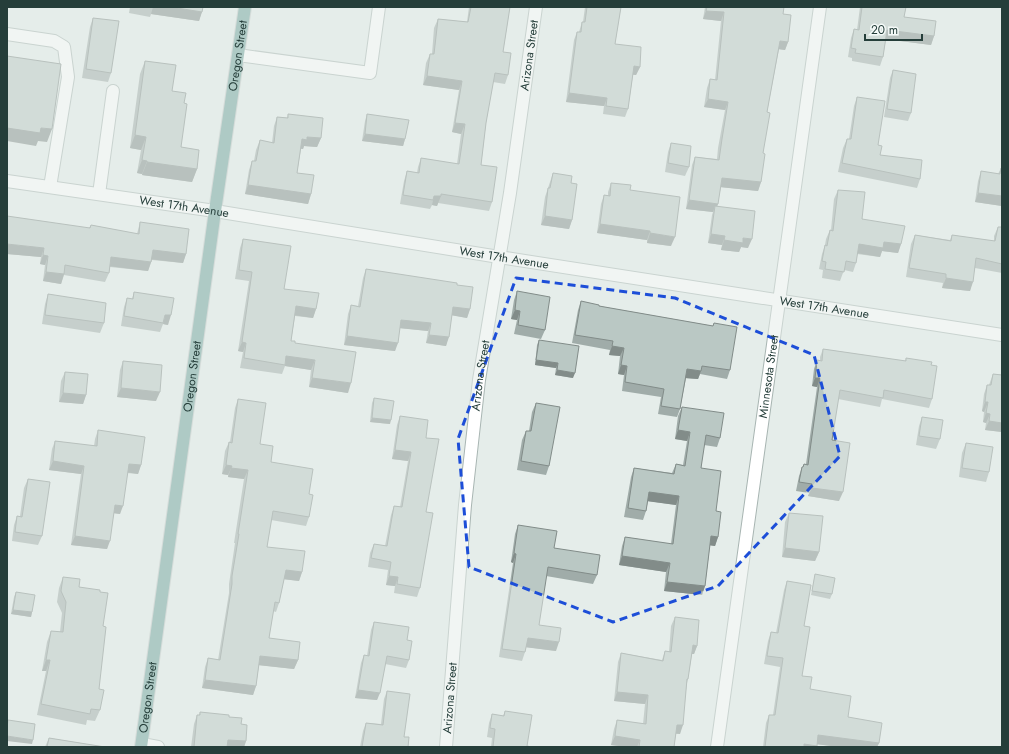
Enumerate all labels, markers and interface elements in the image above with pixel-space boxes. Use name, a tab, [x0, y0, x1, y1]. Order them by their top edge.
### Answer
scale bar	[865, 16, 922, 42]
street label: Oregon Street	[224, 19, 252, 92]
street label: Arizona Street	[515, 19, 543, 92]
text: 20 m	[871, 21, 898, 39]
street label: West 17th Avenue	[138, 191, 230, 222]
street label: West 17th Avenue	[458, 242, 550, 274]
street label: West 17th Avenue	[778, 292, 870, 323]
street label: Minnesota Street	[754, 334, 783, 419]
street label: Arizona Street	[467, 339, 494, 412]
street label: Oregon Street	[178, 340, 206, 413]
street label: Oregon Street	[134, 661, 162, 734]
street label: Arizona Street	[438, 662, 462, 734]

